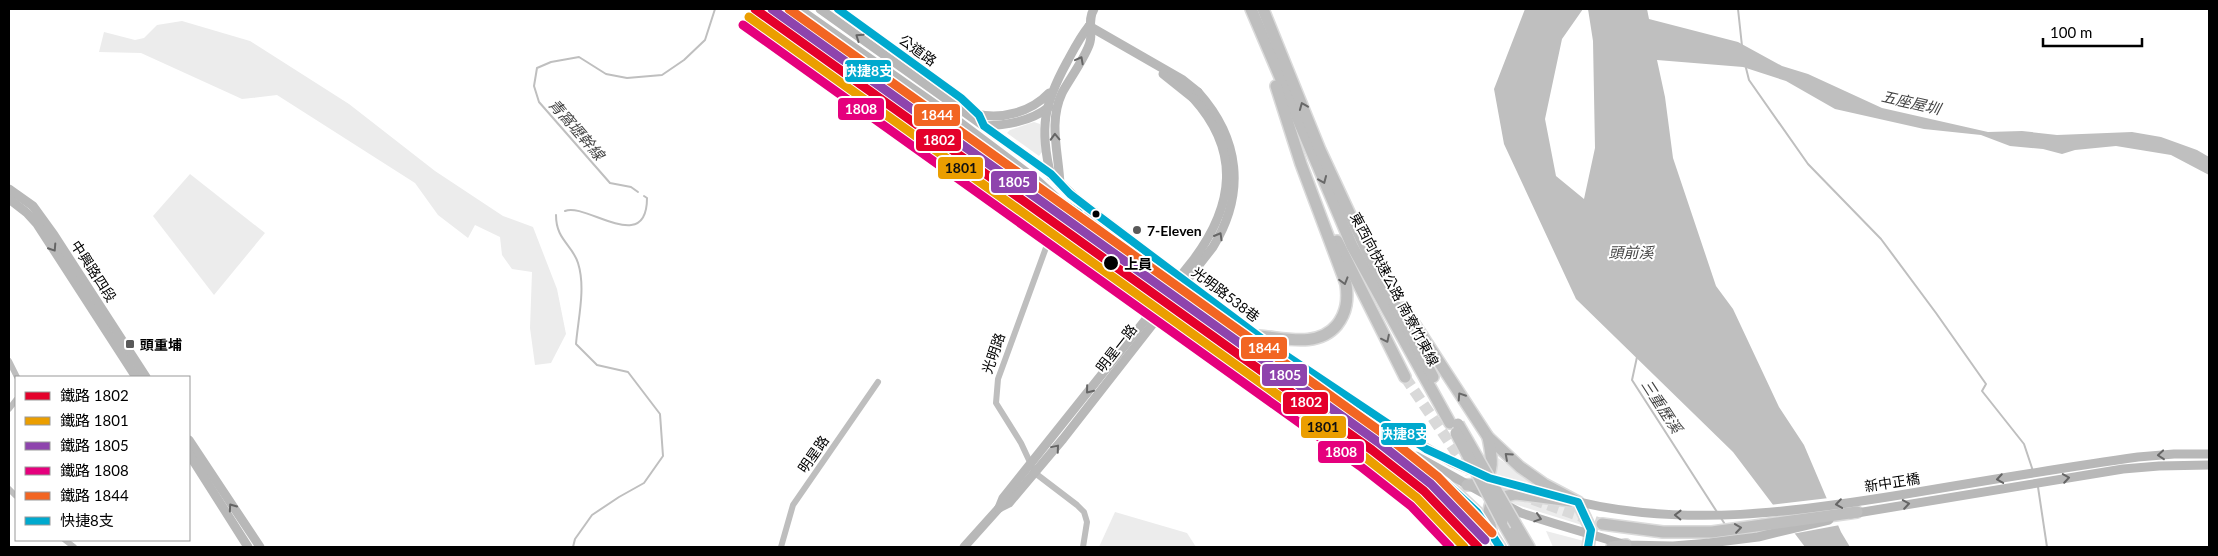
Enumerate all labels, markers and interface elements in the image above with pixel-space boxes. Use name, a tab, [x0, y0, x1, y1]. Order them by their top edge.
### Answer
scale bar	[2043, 15, 2142, 47]
text: 100 m	[2050, 23, 2092, 41]
street label: 公道路	[896, 31, 940, 69]
one-way arrow	[855, 34, 865, 43]
one-way arrow	[1074, 56, 1084, 65]
line badge: 快捷8支	[844, 59, 892, 83]
text: 快捷8支	[843, 62, 893, 79]
water label: 五座屋圳	[1880, 86, 1944, 118]
water label: 青窩壢幹線	[546, 95, 610, 165]
line badge: 1808	[837, 97, 885, 121]
text: 1808	[845, 100, 877, 117]
line badge: 1844	[913, 103, 961, 127]
one-way arrow	[1298, 103, 1308, 111]
text: 1844	[921, 106, 953, 123]
line badge: 1802	[915, 128, 962, 152]
text: 1802	[923, 131, 955, 148]
one-way arrow	[1050, 133, 1060, 141]
line badge: 1801	[937, 156, 984, 180]
text: 1801	[945, 159, 977, 176]
line badge: 1805	[990, 170, 1038, 194]
text: 1805	[998, 173, 1030, 190]
one-way arrow	[1317, 175, 1328, 184]
unlabelled marker	[1091, 209, 1101, 219]
street label: 東西向快速公路 南寮竹東線	[1347, 209, 1443, 369]
place label: 7-Eleven	[1147, 222, 1202, 239]
marker: 7-Eleven	[1131, 224, 1143, 236]
one-way arrow	[1213, 233, 1223, 242]
street label: 中興路四段	[68, 237, 120, 305]
one-way arrow	[47, 242, 56, 252]
water label: 頭前溪	[1608, 243, 1655, 261]
marker: 上員	[1102, 254, 1120, 272]
place label: 上員	[1124, 255, 1152, 272]
street label: 光明路538巷	[1189, 263, 1263, 325]
one-way arrow	[1339, 276, 1349, 285]
street label: 明星一路	[1092, 321, 1140, 375]
street label: 光明路	[978, 330, 1008, 376]
one-way arrow	[1380, 334, 1390, 343]
place label: 頭重埔	[140, 336, 182, 353]
line badge: 1844	[1240, 336, 1288, 360]
marker: 頭重埔	[124, 338, 136, 350]
text: 1844	[1248, 339, 1280, 356]
line badge: 1805	[1261, 363, 1308, 387]
text: 1805	[1269, 366, 1301, 383]
legend	[15, 376, 190, 541]
water label: 三重歷溪	[1638, 376, 1687, 438]
one-way arrow	[1087, 384, 1095, 393]
text: 鐵路 1802	[60, 386, 129, 404]
line badge: 1802	[1282, 391, 1329, 415]
one-way arrow	[1458, 392, 1468, 401]
text: 1802	[1290, 393, 1322, 410]
text: 鐵路 1801	[60, 411, 129, 429]
line badge: 1801	[1300, 415, 1347, 439]
text: 1801	[1307, 418, 1339, 435]
line badge: 快捷8支	[1380, 422, 1427, 446]
text: 快捷8支	[1379, 425, 1429, 442]
street label: 明星路	[794, 432, 832, 476]
text: 鐵路 1805	[60, 436, 129, 454]
line badge: 1808	[1317, 440, 1365, 464]
text: 1808	[1325, 443, 1357, 460]
one-way arrow	[1050, 444, 1059, 453]
one-way arrow	[2156, 449, 2164, 460]
one-way arrow	[1505, 453, 1514, 462]
text: 鐵路 1808	[60, 461, 129, 479]
street label: 新中正橋	[1863, 469, 1921, 495]
one-way arrow	[1995, 473, 2004, 483]
one-way arrow	[2062, 474, 2070, 484]
text: 鐵路 1844	[60, 486, 129, 504]
one-way arrow	[1835, 498, 1843, 509]
one-way arrow	[1901, 500, 1910, 510]
one-way arrow	[229, 503, 238, 513]
one-way arrow	[1673, 510, 1681, 521]
text: 快捷8支	[60, 511, 114, 529]
one-way arrow	[1533, 513, 1542, 523]
one-way arrow	[1733, 524, 1742, 534]

